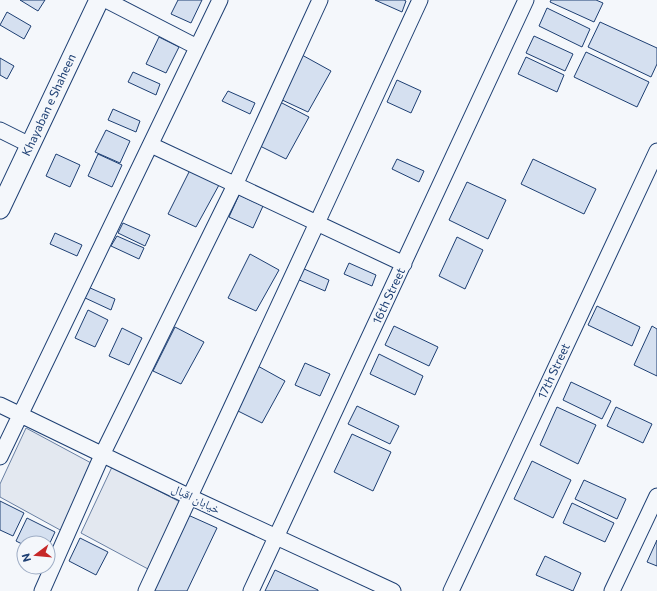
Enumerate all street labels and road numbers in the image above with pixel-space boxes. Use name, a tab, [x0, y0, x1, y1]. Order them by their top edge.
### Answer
street label: Khayaban e Shaheen	[18, 51, 78, 158]
street label: 16th Street	[369, 265, 407, 326]
street label: 17th Street	[534, 341, 572, 400]
street label: خیابان اقبال	[169, 480, 223, 517]

